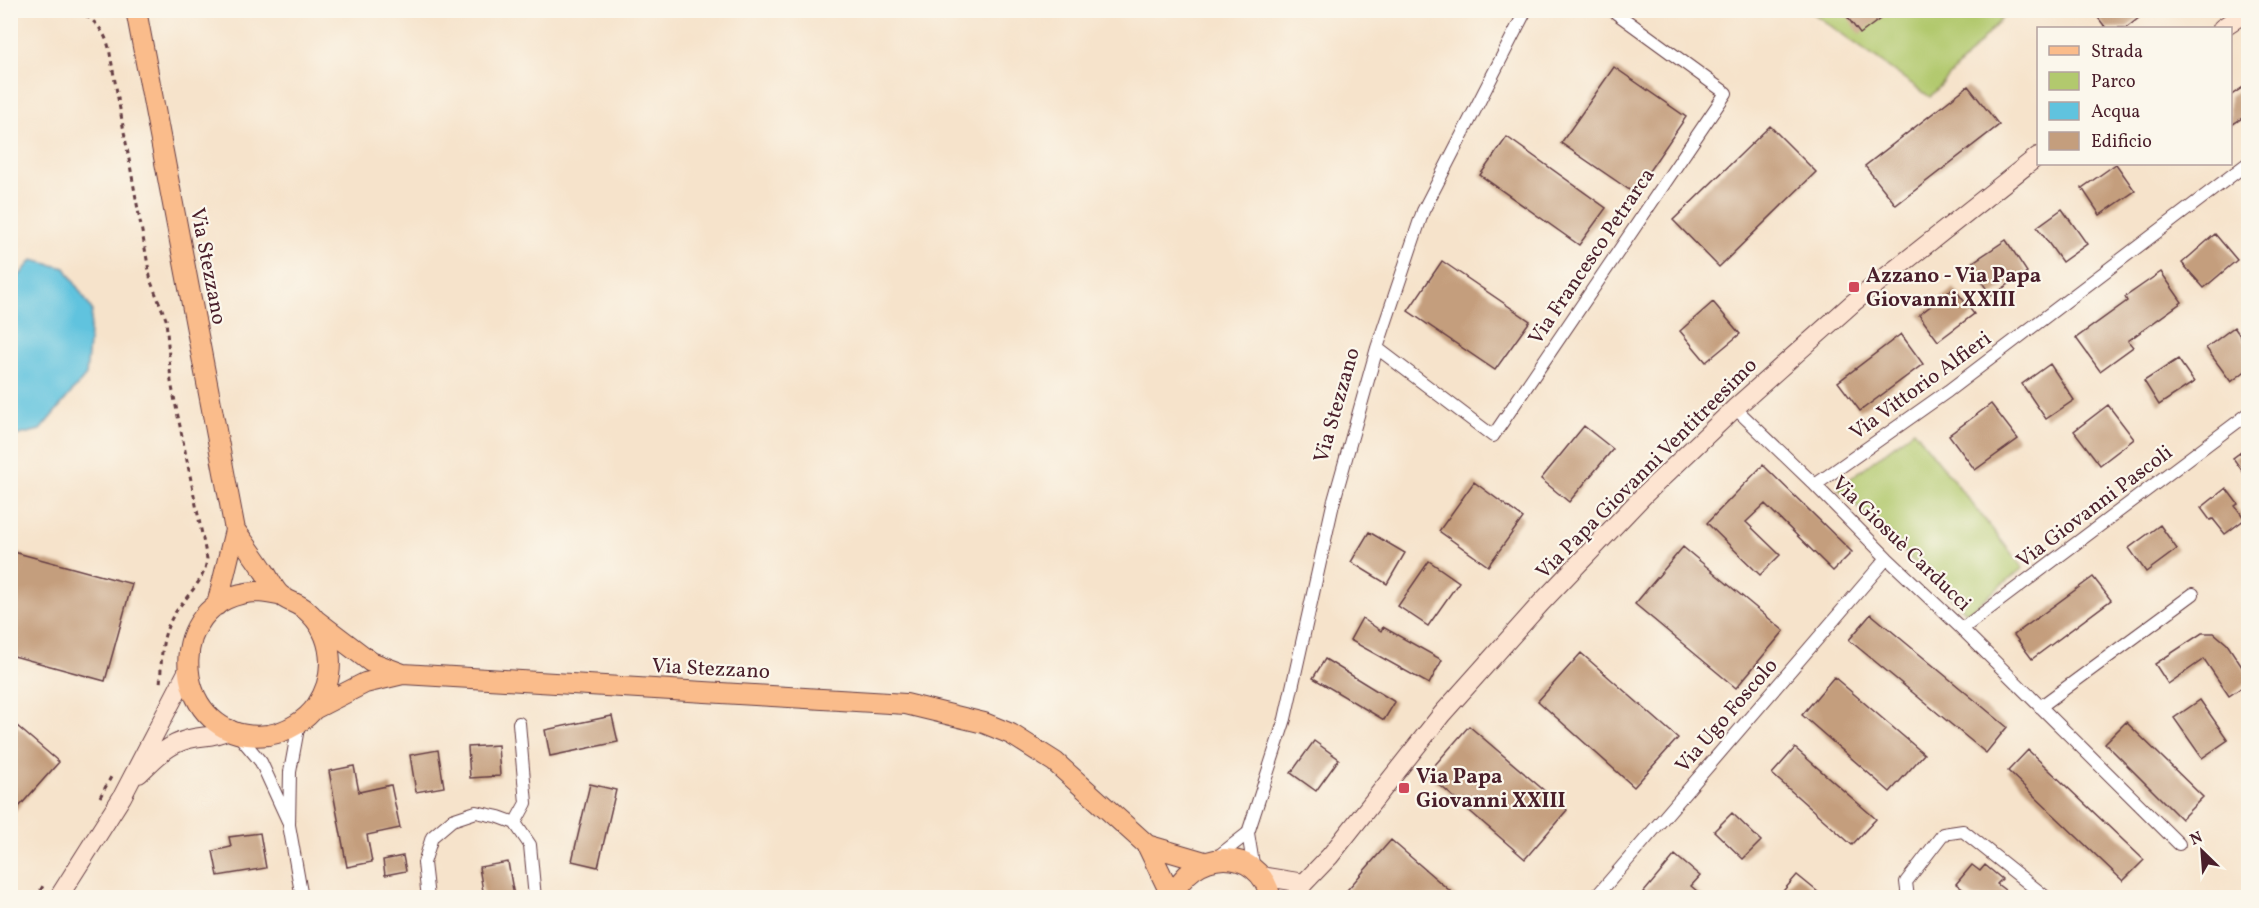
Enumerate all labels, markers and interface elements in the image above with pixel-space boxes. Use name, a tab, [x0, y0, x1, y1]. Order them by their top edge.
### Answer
legend	[2037, 27, 2232, 165]
text: Strada	[2091, 40, 2143, 65]
text: Parco	[2091, 70, 2136, 95]
text: Acqua	[2091, 100, 2140, 125]
text: Edificio	[2091, 130, 2152, 155]
street label: Via Francesco Petrarca	[1522, 163, 1662, 351]
street label: Via Stezzano	[182, 205, 233, 327]
place label: Azzano - Via Papa Giovanni XXIII	[1866, 262, 2041, 315]
marker: Azzano - Via Papa Giovanni XXIII	[1847, 280, 1861, 294]
street label: Via Vittorio Alfieri	[1844, 325, 1998, 448]
street label: Via Stezzano	[1307, 345, 1368, 466]
street label: Via Papa Giovanni Ventitreesimo	[1530, 352, 1764, 586]
street label: Via Giovanni Pascoli	[2011, 439, 2179, 576]
street label: Via Giosuè Carducci	[1825, 470, 1977, 618]
street label: Via Stezzano	[651, 652, 771, 687]
street label: Via Ugo Foscolo	[1669, 652, 1785, 780]
place label: Via Papa Giovanni XXIII	[1416, 763, 1565, 816]
marker: Via Papa Giovanni XXIII	[1397, 781, 1411, 795]
north arrow	[2172, 821, 2232, 881]
text: N	[2187, 827, 2207, 852]

